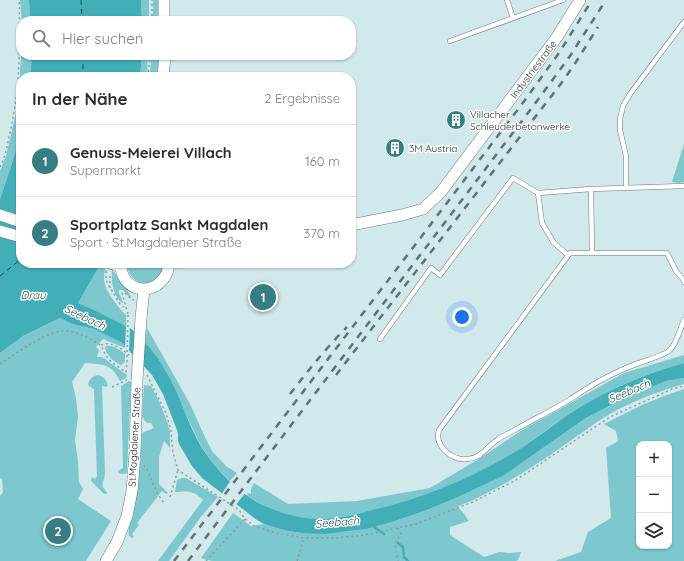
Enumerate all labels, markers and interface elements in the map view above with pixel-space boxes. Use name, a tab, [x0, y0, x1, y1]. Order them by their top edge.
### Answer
search box	[16, 16, 356, 60]
icon: search	[30, 27, 52, 49]
text: Hier suchen	[62, 29, 143, 48]
street label: Industriestraße	[507, 37, 560, 101]
text: In der Nähe	[32, 88, 128, 109]
text: 2 Ergebnisse	[264, 90, 340, 106]
place label: Villacher Schleuderbetonwerke	[470, 108, 571, 133]
building icon: Villacher Schleuderbetonwerke	[445, 109, 467, 131]
building icon: 3M Austria	[384, 137, 406, 159]
place label: 3M Austria	[409, 142, 457, 155]
text: Genuss-Meierei Villach	[70, 143, 232, 162]
text: 1	[42, 153, 48, 169]
text: 160 m	[305, 153, 340, 169]
text: Supermarkt	[70, 162, 141, 178]
text: Sportplatz Sankt Magdalen	[70, 215, 269, 234]
text: 2	[41, 225, 49, 241]
text: 370 m	[303, 225, 340, 241]
text: Sport · St.Magdalener Straße	[70, 234, 242, 250]
pin: 1	[250, 282, 276, 312]
water label: Drau	[21, 288, 46, 302]
water label: Seebach	[62, 301, 109, 333]
your location	[452, 307, 472, 327]
water label: Seebach	[606, 376, 653, 406]
street label: St.Magdalener Straße	[125, 387, 144, 487]
map controls	[636, 441, 672, 549]
button: +	[636, 441, 672, 477]
button: −	[636, 477, 672, 513]
water label: Seebach	[315, 513, 360, 531]
button: layers	[636, 513, 672, 549]
pin: 2	[45, 516, 71, 546]

